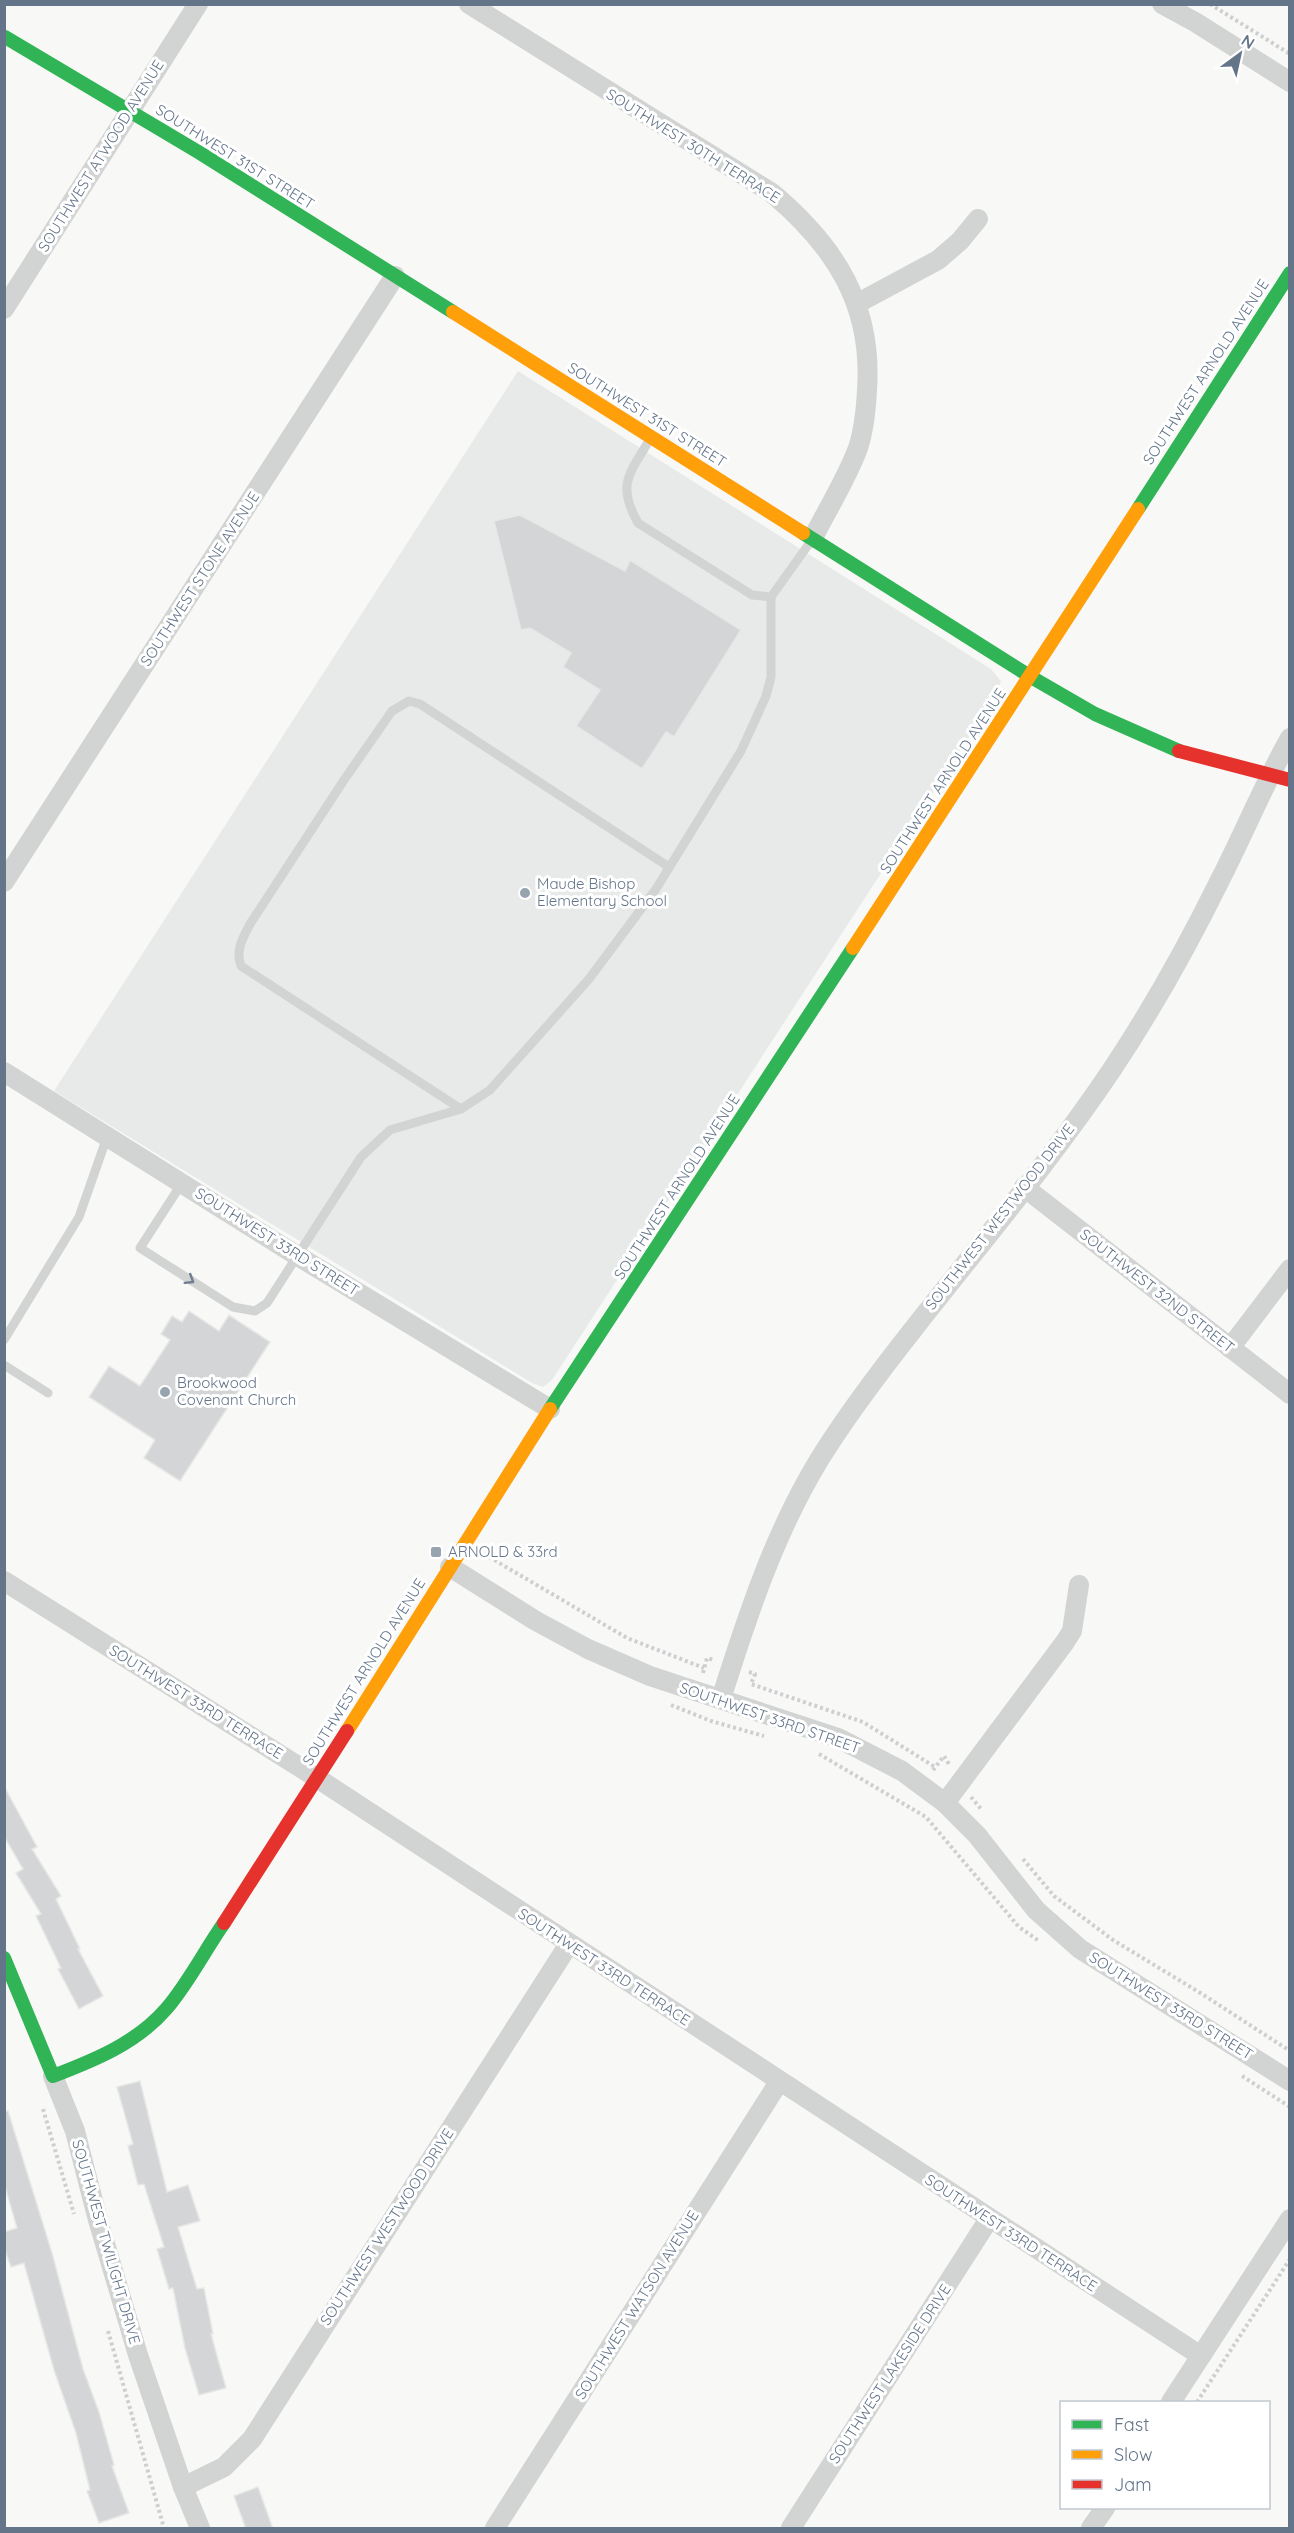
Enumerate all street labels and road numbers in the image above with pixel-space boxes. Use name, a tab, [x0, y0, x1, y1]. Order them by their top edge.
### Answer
street label: SOUTHWEST ATWOOD AVENUE	[34, 56, 168, 255]
street label: SOUTHWEST 30TH TERRACE	[603, 84, 784, 207]
street label: SOUTHWEST 31ST STREET	[152, 100, 318, 213]
street label: SOUTHWEST ARNOLD AVENUE	[1139, 276, 1273, 468]
street label: SOUTHWEST 31ST STREET	[564, 358, 730, 471]
street label: SOUTHWEST STONE AVENUE	[136, 488, 263, 670]
street label: SOUTHWEST ARNOLD AVENUE	[876, 685, 1010, 877]
street label: SOUTHWEST ARNOLD AVENUE	[610, 1091, 744, 1283]
street label: SOUTHWEST WESTWOOD DRIVE	[921, 1120, 1078, 1314]
street label: SOUTHWEST 33RD STREET	[192, 1183, 363, 1300]
street label: SOUTHWEST 32ND STREET	[1076, 1224, 1238, 1357]
street label: SOUTHWEST ARNOLD AVENUE	[298, 1575, 429, 1769]
street label: SOUTHWEST 33RD TERRACE	[106, 1640, 287, 1763]
street label: SOUTHWEST 33RD STREET	[678, 1678, 863, 1757]
street label: SOUTHWEST 33RD TERRACE	[515, 1904, 694, 2029]
street label: SOUTHWEST 33RD STREET	[1086, 1947, 1257, 2064]
street label: SOUTHWEST WESTWOOD DRIVE	[316, 2125, 457, 2329]
street label: SOUTHWEST TWILIGHT DRIVE	[68, 2137, 145, 2346]
street label: SOUTHWEST 33RD TERRACE	[922, 2170, 1101, 2295]
street label: SOUTHWEST WATSON AVENUE	[570, 2207, 703, 2403]
street label: SOUTHWEST LAKESIDE DRIVE	[824, 2280, 955, 2467]

